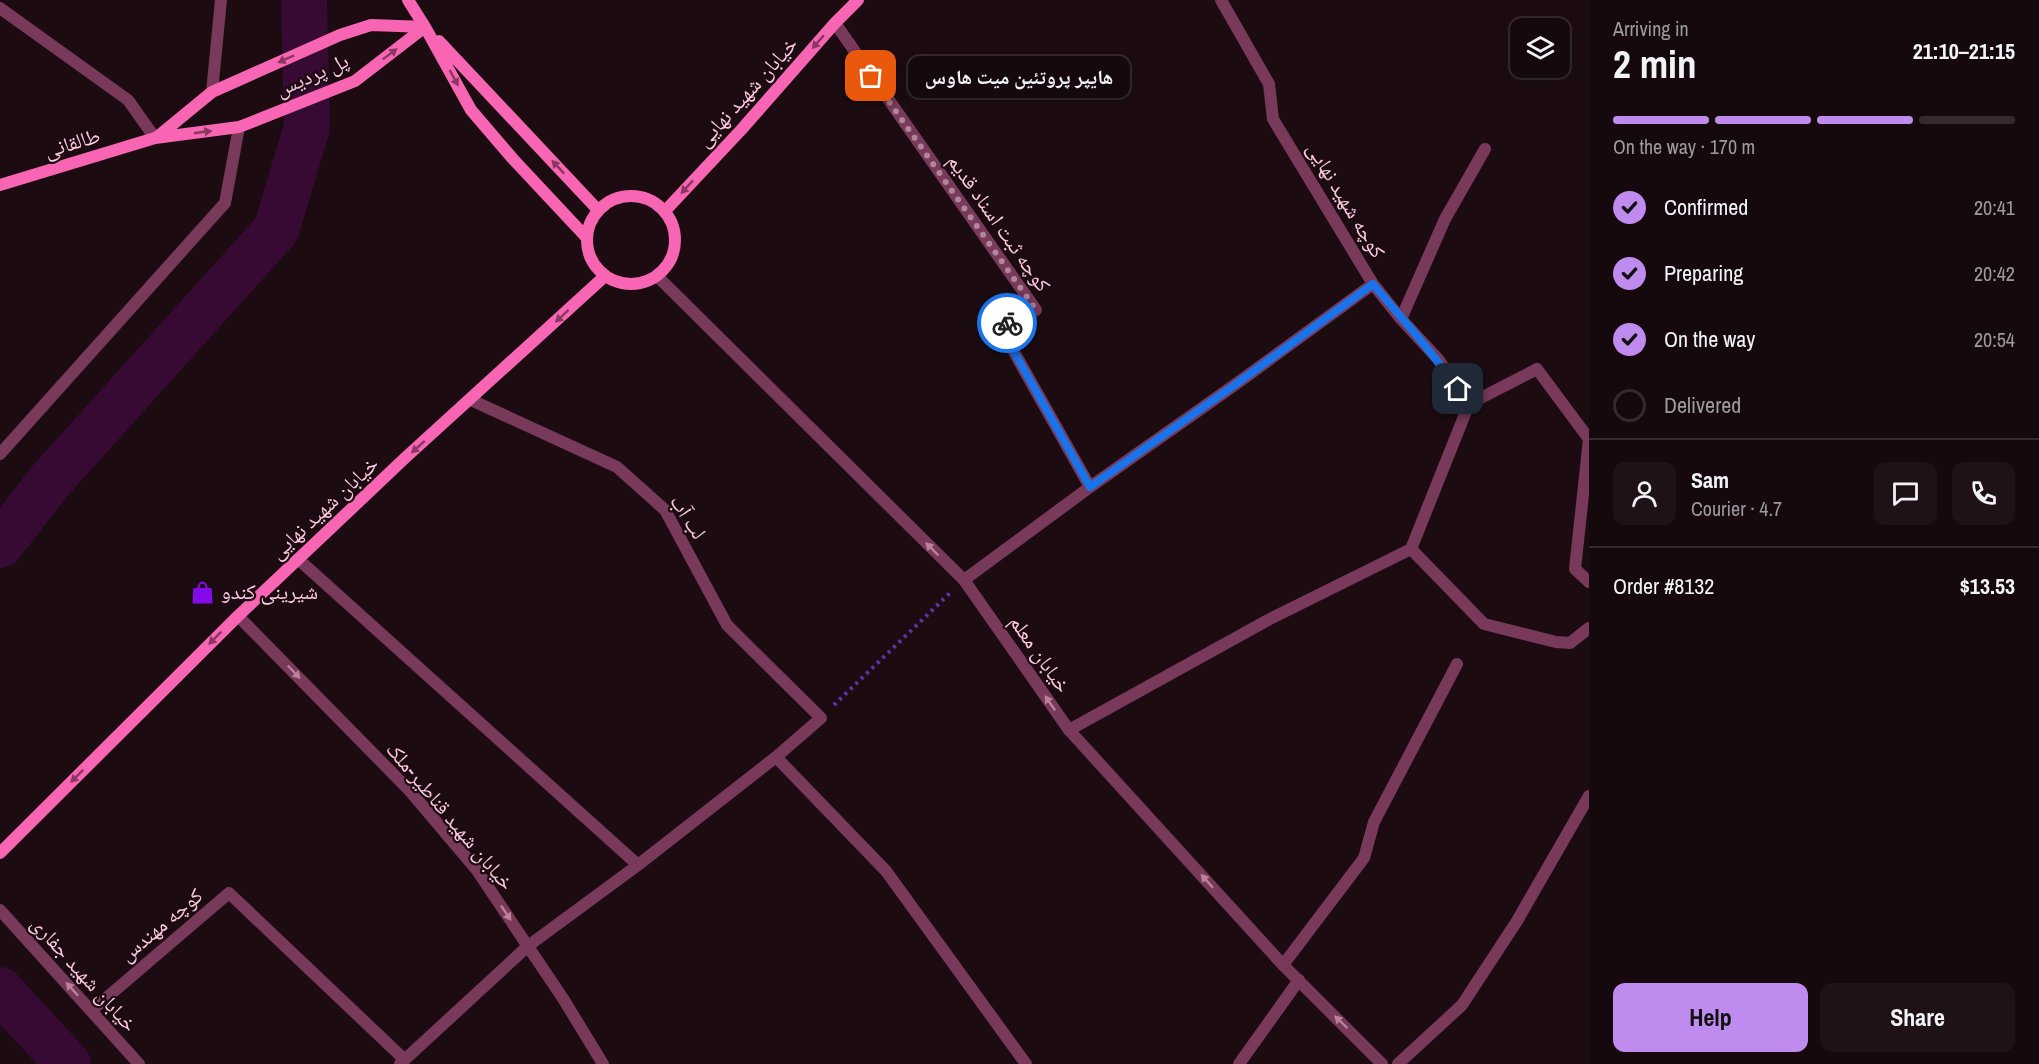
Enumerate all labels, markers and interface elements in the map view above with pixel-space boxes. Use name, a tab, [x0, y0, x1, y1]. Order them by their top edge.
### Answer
text: Arriving in	[1613, 15, 1689, 42]
map controls	[1510, 18, 1570, 78]
button: layers	[1510, 18, 1570, 78]
street label: خیابان شهید نهایی	[689, 30, 804, 153]
one-way arrow	[812, 34, 825, 49]
text: 21:10–21:15	[1913, 36, 2015, 66]
text: 2 min	[1613, 38, 1697, 90]
street label: پل پردیس	[271, 46, 353, 104]
one-way arrow	[382, 48, 398, 60]
pin	[845, 50, 896, 101]
one-way arrow	[278, 54, 295, 63]
callout: هایپر پروتئین میت هاوس	[907, 55, 1129, 97]
icon: bag	[854, 59, 887, 92]
text: هایپر پروتئین میت هاوس	[925, 63, 1113, 90]
one-way arrow	[449, 70, 459, 87]
street label: طالقانی	[40, 120, 103, 165]
one-way arrow	[194, 127, 213, 136]
text: On the way · 170 m	[1613, 133, 1755, 160]
street label: کوچه شهید نهایی	[1300, 136, 1393, 264]
street label: کوچه ثبت اسناد قدیم	[941, 148, 1058, 298]
one-way arrow	[551, 160, 565, 175]
one-way arrow	[681, 179, 694, 194]
icon: check	[1613, 191, 1646, 224]
text: Confirmed	[1664, 192, 1748, 222]
text: 20:41	[1974, 194, 2015, 221]
icon: check	[1613, 257, 1646, 290]
text: Preparing	[1664, 258, 1743, 288]
text: 20:42	[1974, 260, 2015, 287]
courier	[977, 293, 1037, 353]
icon: bike	[991, 307, 1024, 340]
one-way arrow	[555, 309, 570, 323]
icon: check	[1613, 323, 1646, 356]
text: On the way	[1664, 324, 1755, 354]
text: 20:54	[1974, 326, 2015, 353]
pin	[1432, 363, 1483, 414]
icon: home	[1441, 372, 1474, 405]
text: Delivered	[1664, 390, 1741, 420]
one-way arrow	[411, 440, 426, 453]
street label: خیابان شهید نهایی	[263, 450, 384, 566]
button: person	[1613, 462, 1676, 525]
button: chat	[1874, 462, 1937, 525]
button: phone	[1952, 462, 2015, 525]
text: Sam	[1691, 465, 1729, 495]
street label: لب آب	[663, 489, 714, 545]
text: Courier · 4.7	[1691, 495, 1782, 522]
one-way arrow	[925, 542, 940, 556]
text: Order #8132	[1613, 571, 1714, 601]
text: $13.53	[1960, 571, 2015, 601]
place label: شیرینی کندو	[221, 577, 318, 606]
shop icon: شیرینی کندو	[190, 579, 216, 605]
street label: خیابان معلم	[1003, 609, 1078, 698]
one-way arrow	[209, 631, 223, 645]
one-way arrow	[286, 665, 300, 679]
one-way arrow	[1044, 696, 1056, 712]
street label: خیابان شهید قناطیر-ملک	[380, 735, 521, 896]
one-way arrow	[70, 769, 85, 783]
one-way arrow	[1200, 874, 1214, 889]
street label: کوچه مهندس	[113, 881, 209, 968]
one-way arrow	[500, 904, 512, 920]
street label: خیابان شهید جفاری	[25, 910, 144, 1038]
one-way arrow	[66, 982, 79, 997]
button: Help	[1613, 983, 1808, 1052]
button: Share	[1820, 983, 2015, 1052]
one-way arrow	[1335, 1016, 1349, 1030]

